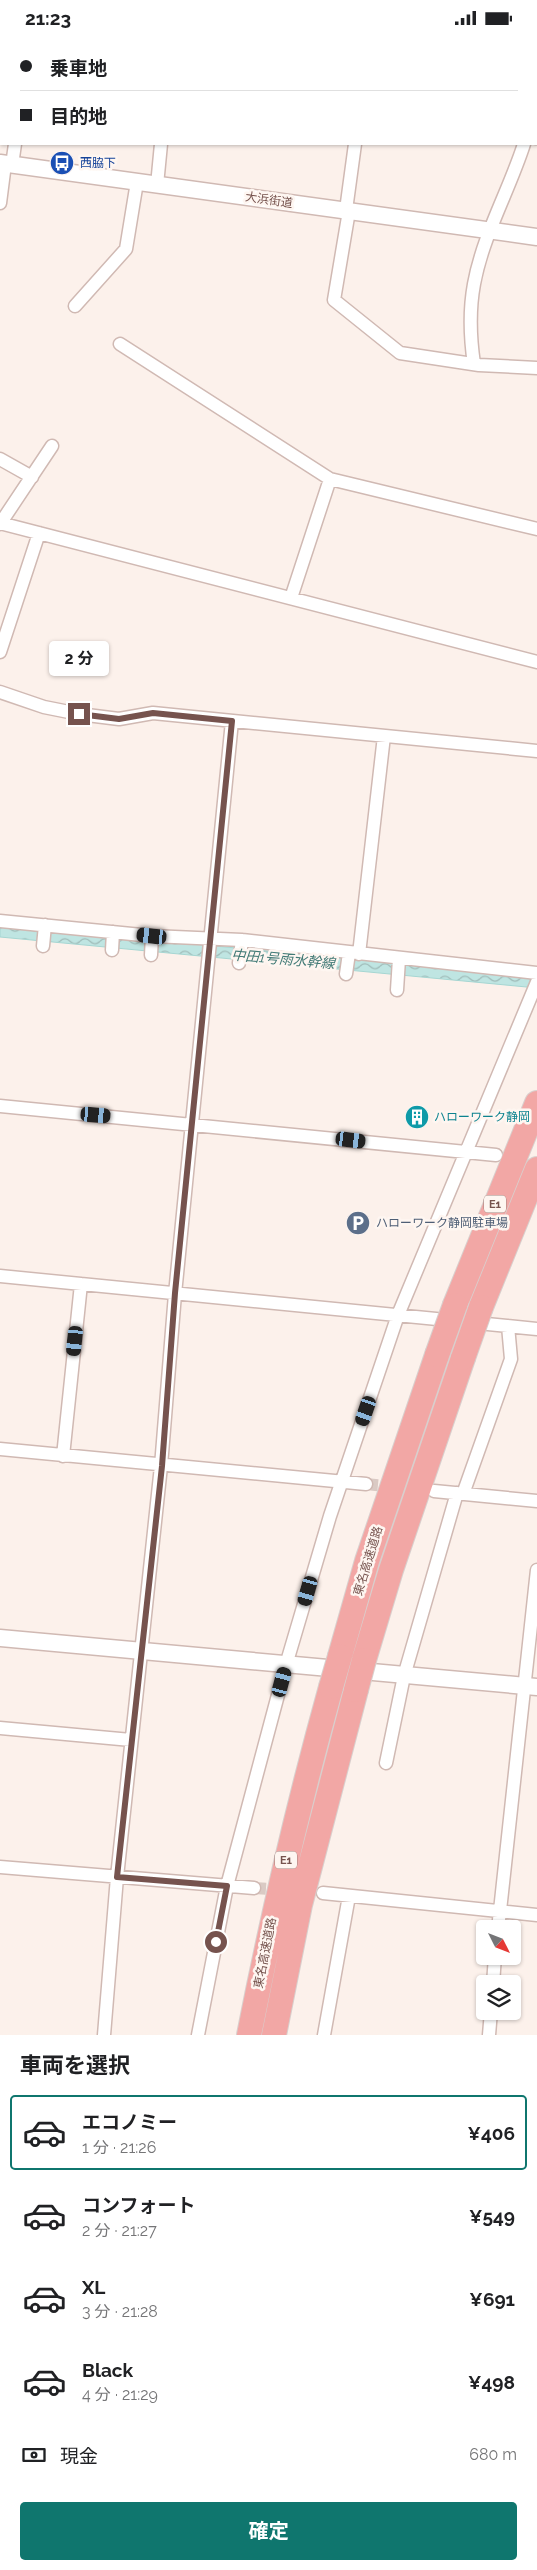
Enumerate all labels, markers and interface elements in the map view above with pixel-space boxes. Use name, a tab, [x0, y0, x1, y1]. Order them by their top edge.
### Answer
text: 21:23	[25, 7, 71, 29]
text: 乗車地	[50, 57, 107, 79]
text: 目的地	[50, 105, 107, 127]
bus stop icon: 西脇下	[49, 150, 75, 176]
place label: 西脇下	[80, 156, 116, 170]
street label: 大浜街道	[244, 190, 294, 210]
callout: 2 分	[49, 641, 109, 677]
text: 2 分	[65, 649, 93, 668]
route end	[68, 703, 90, 725]
car	[136, 927, 167, 945]
water label: 中田1号雨水幹線	[231, 947, 337, 972]
building icon: ハローワーク静岡	[404, 1104, 430, 1130]
car	[80, 1106, 111, 1124]
place label: ハローワーク静岡	[434, 1110, 530, 1124]
car	[335, 1131, 366, 1149]
road number: E1	[484, 1195, 506, 1213]
parking icon: ハローワーク静岡駐車場	[345, 1210, 371, 1236]
place label: ハローワーク静岡駐車場	[376, 1216, 508, 1230]
car	[65, 1325, 84, 1357]
car	[354, 1394, 377, 1428]
street label: 東名高速道路	[351, 1525, 385, 1597]
car	[296, 1575, 319, 1607]
car	[270, 1666, 293, 1698]
road number: E1	[275, 1851, 297, 1869]
street label: 東名高速道路	[251, 1916, 279, 1990]
north arrow	[476, 1920, 521, 1965]
map controls	[476, 1920, 521, 2020]
route start	[205, 1931, 227, 1953]
button: layers	[476, 1975, 521, 2020]
text: 車両を選択	[20, 2052, 130, 2078]
icon: car	[22, 2110, 67, 2155]
text: エコノミー	[82, 2111, 177, 2133]
text: ¥406	[467, 2122, 515, 2144]
text: 1 分 · 21:26	[82, 2138, 156, 2157]
icon: car	[22, 2193, 67, 2238]
text: コンフォート	[82, 2194, 195, 2216]
text: ¥549	[469, 2205, 515, 2227]
text: 2 分 · 21:27	[82, 2221, 157, 2240]
icon: car	[22, 2276, 67, 2321]
text: XL	[82, 2276, 105, 2298]
text: ¥691	[469, 2288, 515, 2310]
text: 3 分 · 21:28	[82, 2302, 158, 2321]
icon: car	[22, 2359, 67, 2404]
text: Black	[82, 2359, 133, 2381]
text: ¥498	[468, 2371, 515, 2393]
text: 4 分 · 21:29	[82, 2385, 158, 2404]
icon: cash	[20, 2441, 48, 2469]
text: 現金	[60, 2445, 98, 2467]
text: 680 m	[469, 2445, 517, 2464]
button: 確定	[20, 2502, 517, 2560]

